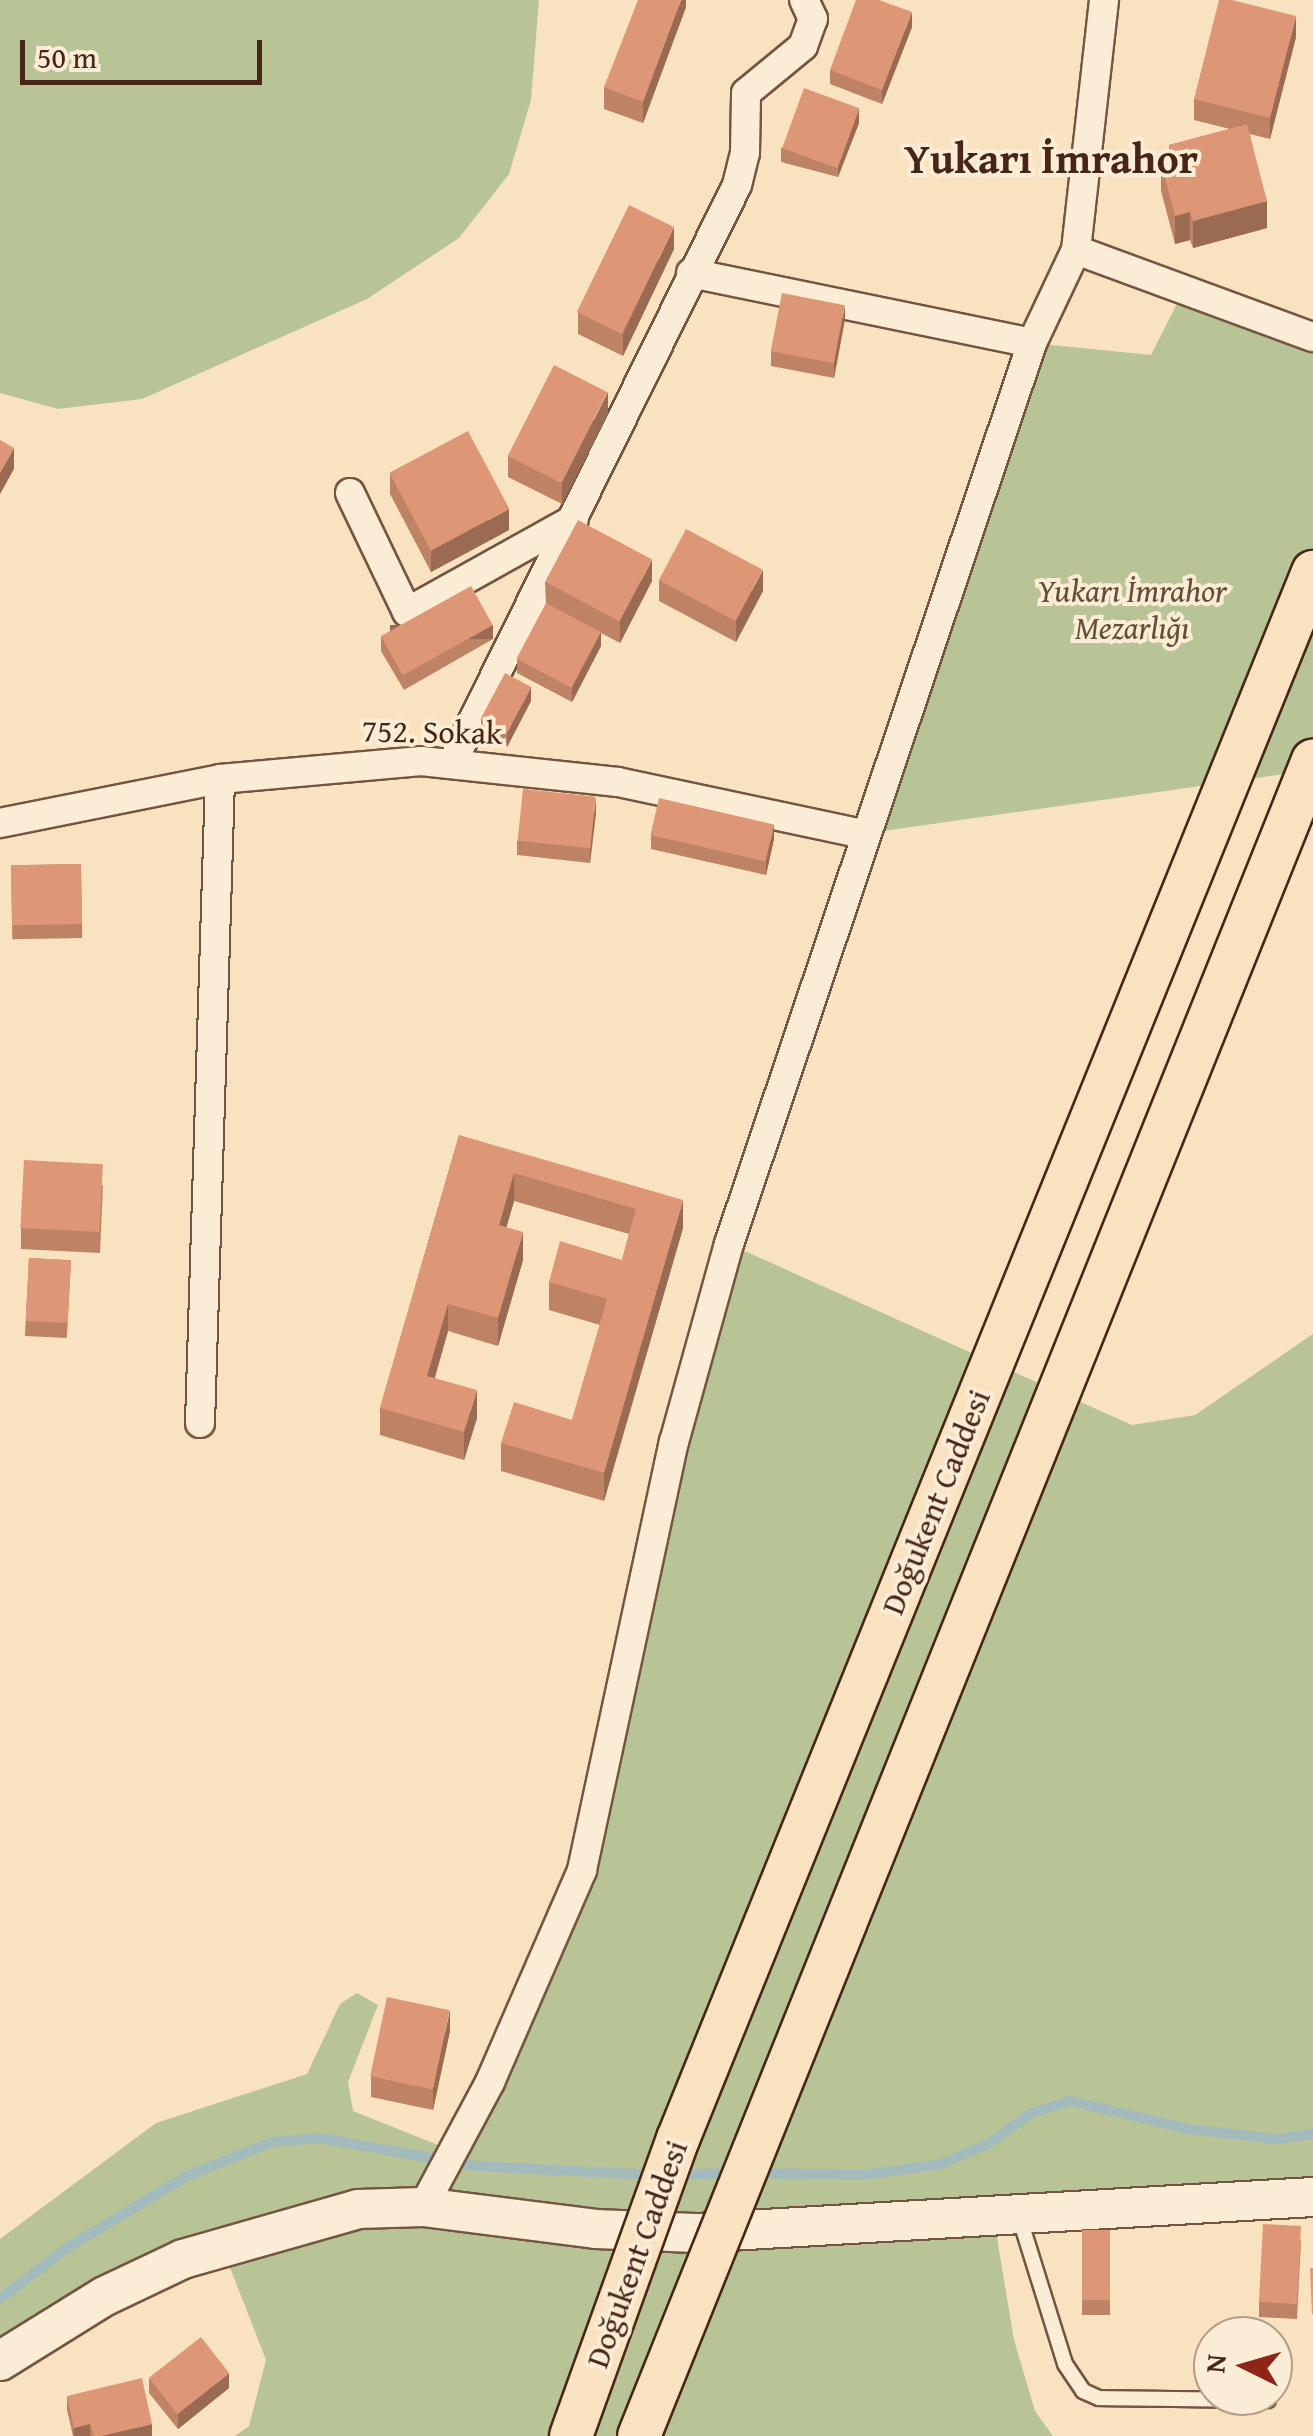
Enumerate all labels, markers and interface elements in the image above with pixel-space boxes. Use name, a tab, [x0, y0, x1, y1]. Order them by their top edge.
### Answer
scale bar	[25, 20, 268, 82]
text: 50 m	[37, 35, 97, 79]
district label: Yukarı İmrahor	[904, 133, 1198, 183]
park label: Yukarı İmrahor Mezarlığı	[1037, 573, 1227, 648]
street label: 752. Sokak	[361, 712, 503, 752]
street label: Doğukent Caddesi	[873, 1384, 999, 1620]
street label: Doğukent Caddesi	[578, 2135, 696, 2373]
north arrow	[1193, 2316, 1293, 2416]
text: N	[1193, 2352, 1236, 2375]

